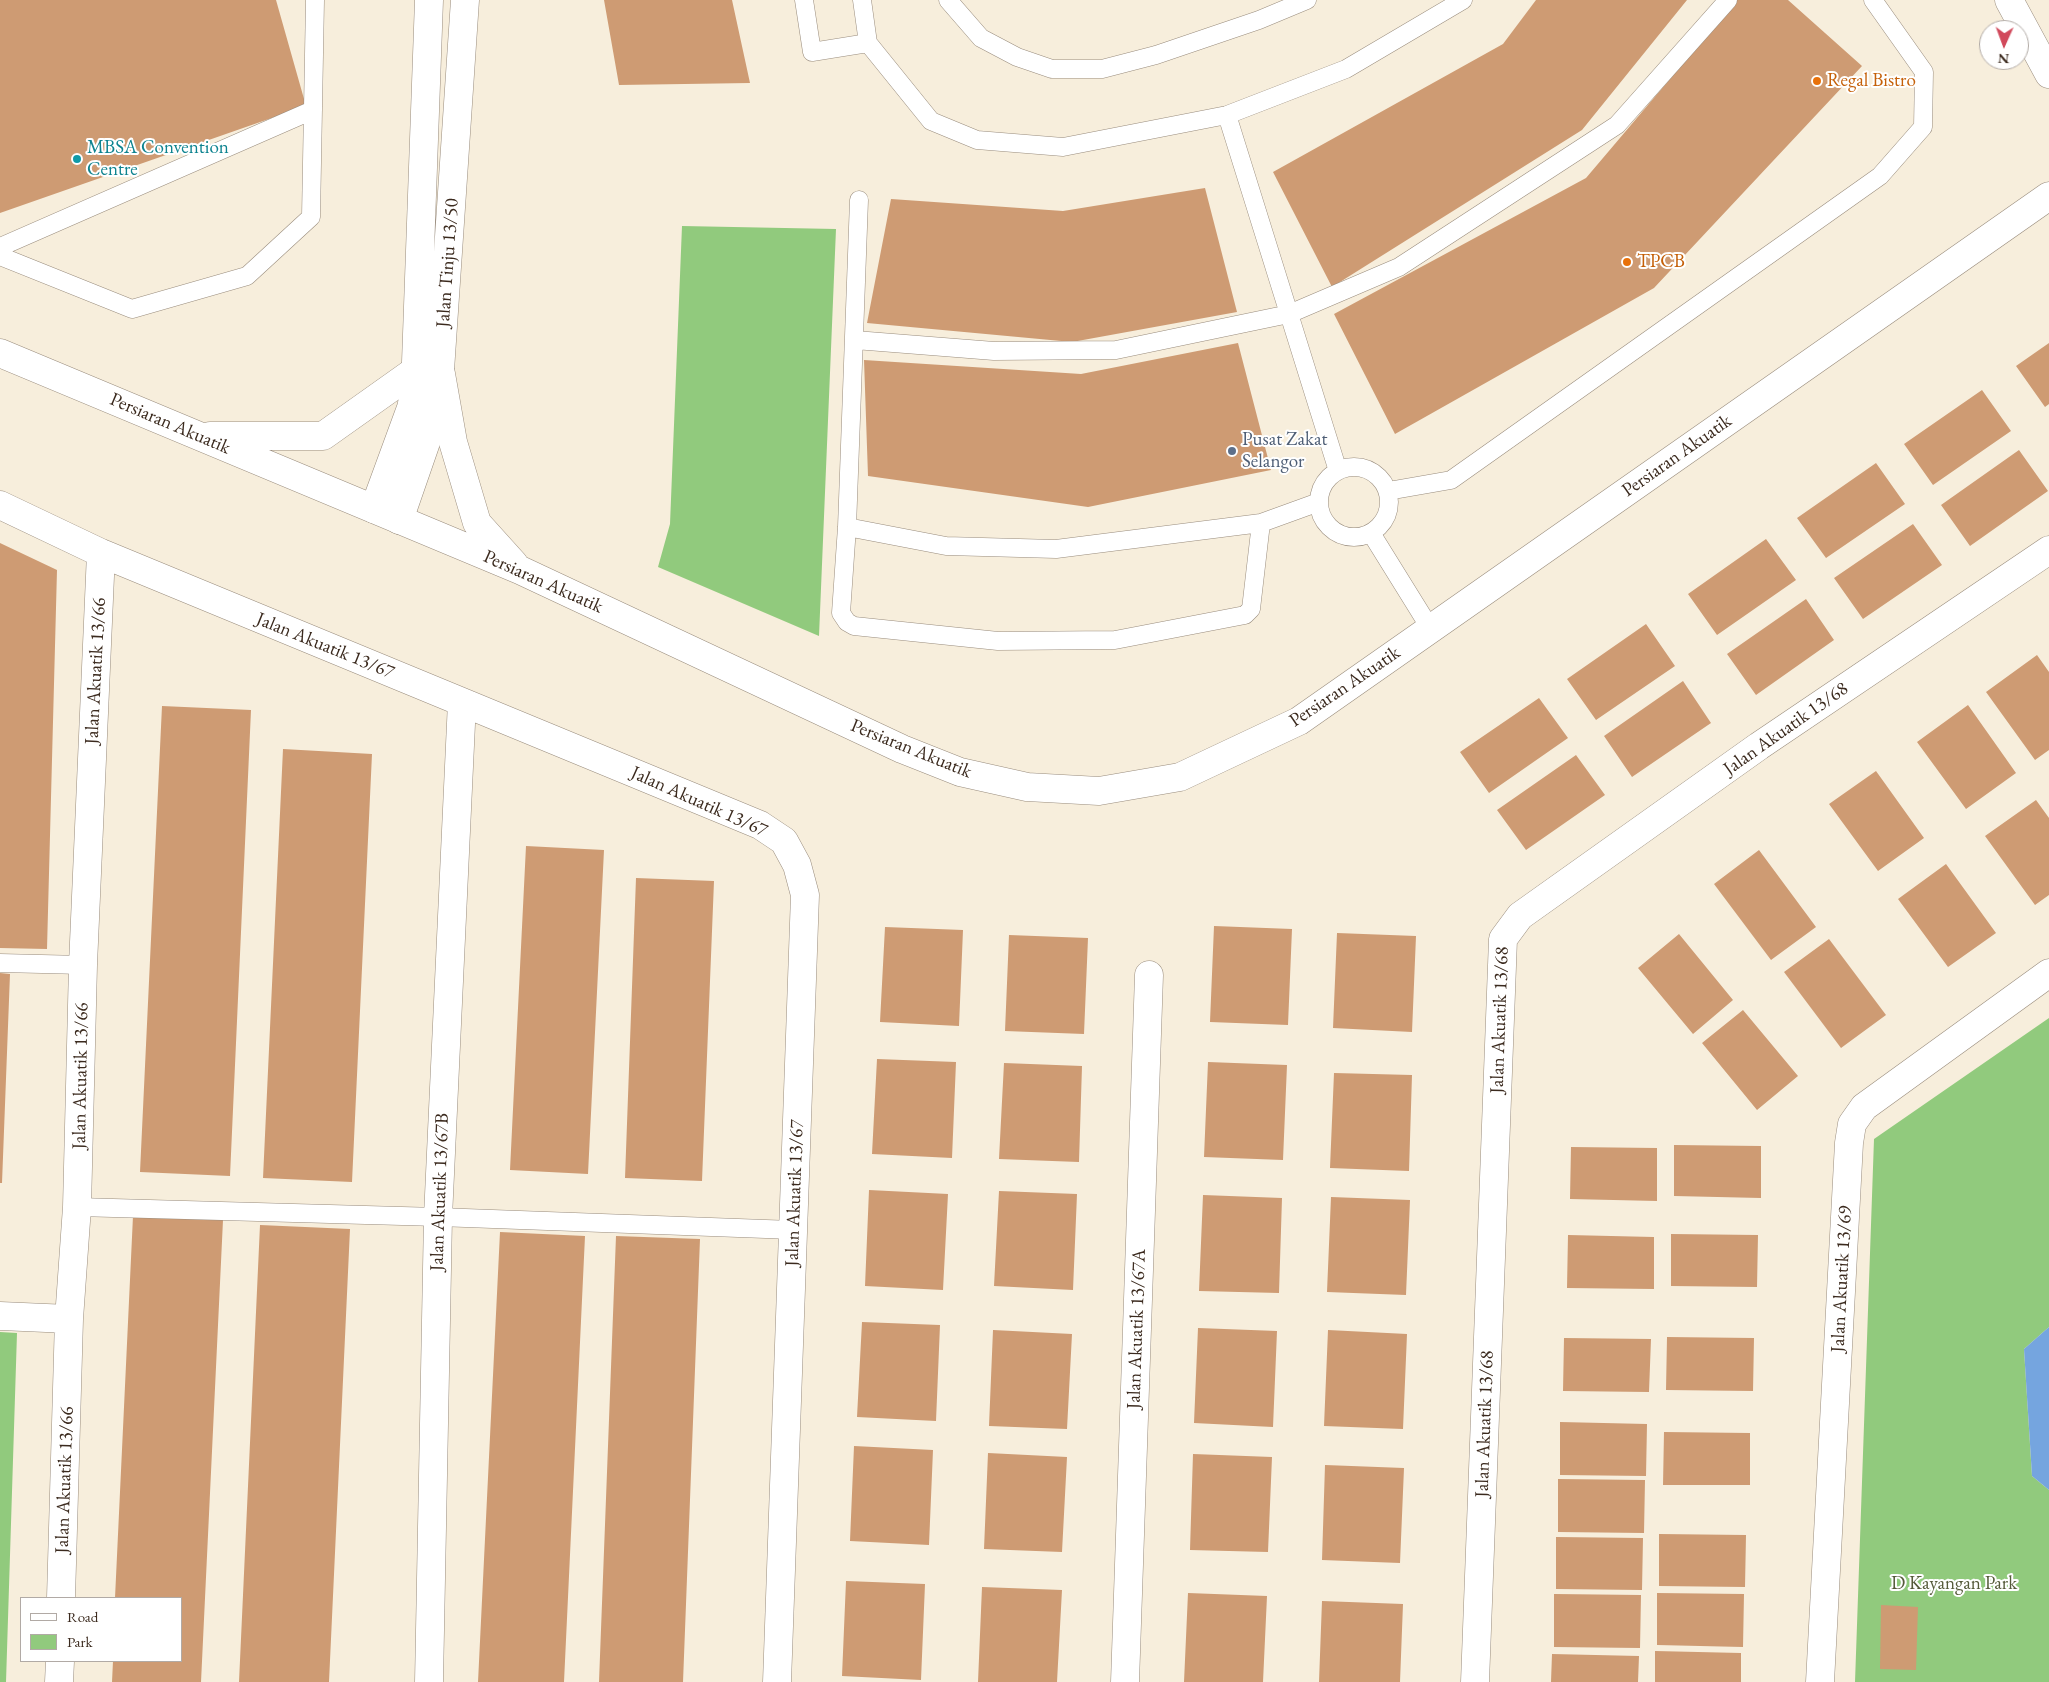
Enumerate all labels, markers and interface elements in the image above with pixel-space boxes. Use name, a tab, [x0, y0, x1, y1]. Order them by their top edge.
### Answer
north arrow	[1979, 20, 2029, 70]
text: N	[1998, 50, 2009, 68]
place label: Regal Bistro	[1827, 70, 1916, 92]
marker: Regal Bistro	[1811, 75, 1823, 87]
place label: MBSA Convention Centre	[87, 137, 229, 181]
marker: MBSA Convention Centre	[71, 153, 83, 165]
street label: Jalan Tinju 13/50	[432, 198, 464, 328]
place label: TPCB	[1637, 251, 1685, 273]
marker: TPCB	[1621, 256, 1633, 268]
street label: Persiaran Akuatik	[106, 388, 234, 460]
street label: Persiaran Akuatik	[1618, 410, 1736, 502]
place label: Pusat Zakat Selangor	[1242, 429, 1327, 473]
marker: Pusat Zakat Selangor	[1226, 445, 1238, 457]
street label: Persiaran Akuatik	[480, 545, 606, 619]
street label: Jalan Akuatik 13/66	[81, 597, 111, 745]
street label: Jalan Akuatik 13/67	[253, 608, 397, 684]
street label: Persiaran Akuatik	[1285, 642, 1405, 732]
street label: Jalan Akuatik 13/68	[1719, 677, 1853, 781]
street label: Persiaran Akuatik	[847, 714, 975, 784]
street label: Jalan Akuatik 13/67	[627, 762, 771, 842]
street label: Jalan Akuatik 13/68	[1486, 946, 1514, 1094]
street label: Jalan Akuatik 13/66	[68, 1002, 94, 1150]
street label: Jalan Akuatik 13/67B	[426, 1113, 454, 1271]
street label: Jalan Akuatik 13/67	[781, 1119, 809, 1267]
street label: Jalan Akuatik 13/69	[1827, 1205, 1857, 1353]
street label: Jalan Akuatik 13/67A	[1123, 1249, 1151, 1409]
street label: Jalan Akuatik 13/68	[1471, 1350, 1499, 1498]
street label: Jalan Akuatik 13/66	[51, 1406, 79, 1554]
park label: D Kayangan Park	[1891, 1573, 2017, 1595]
legend	[20, 1597, 182, 1662]
text: Road	[67, 1607, 98, 1626]
text: Park	[67, 1632, 93, 1651]

